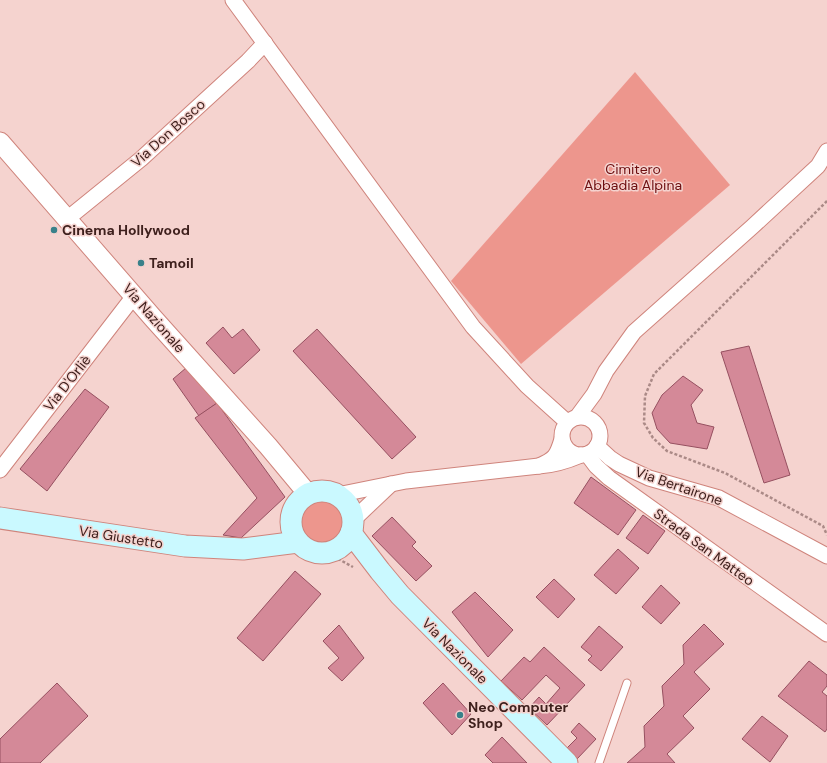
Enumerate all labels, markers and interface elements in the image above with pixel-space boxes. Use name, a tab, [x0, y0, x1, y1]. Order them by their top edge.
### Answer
street label: Via Don Bosco	[127, 95, 209, 171]
park label: Cimitero Abbadia Alpina	[584, 160, 682, 194]
place label: Cinema Hollywood	[62, 221, 190, 239]
marker: Cinema Hollywood	[49, 225, 59, 235]
place label: Tamoil	[149, 254, 194, 272]
marker: Tamoil	[136, 258, 146, 268]
street label: Via Nazionale	[119, 280, 189, 356]
street label: Via D'Orliè	[39, 351, 95, 415]
street label: Via Bertairone	[633, 463, 725, 509]
street label: Strada San Matteo	[650, 504, 758, 590]
street label: Via Giustetto	[78, 521, 164, 553]
street label: Via Nazionale	[418, 614, 492, 688]
place label: Neo Computer Shop	[468, 698, 569, 732]
marker: Neo Computer Shop	[455, 710, 465, 720]

